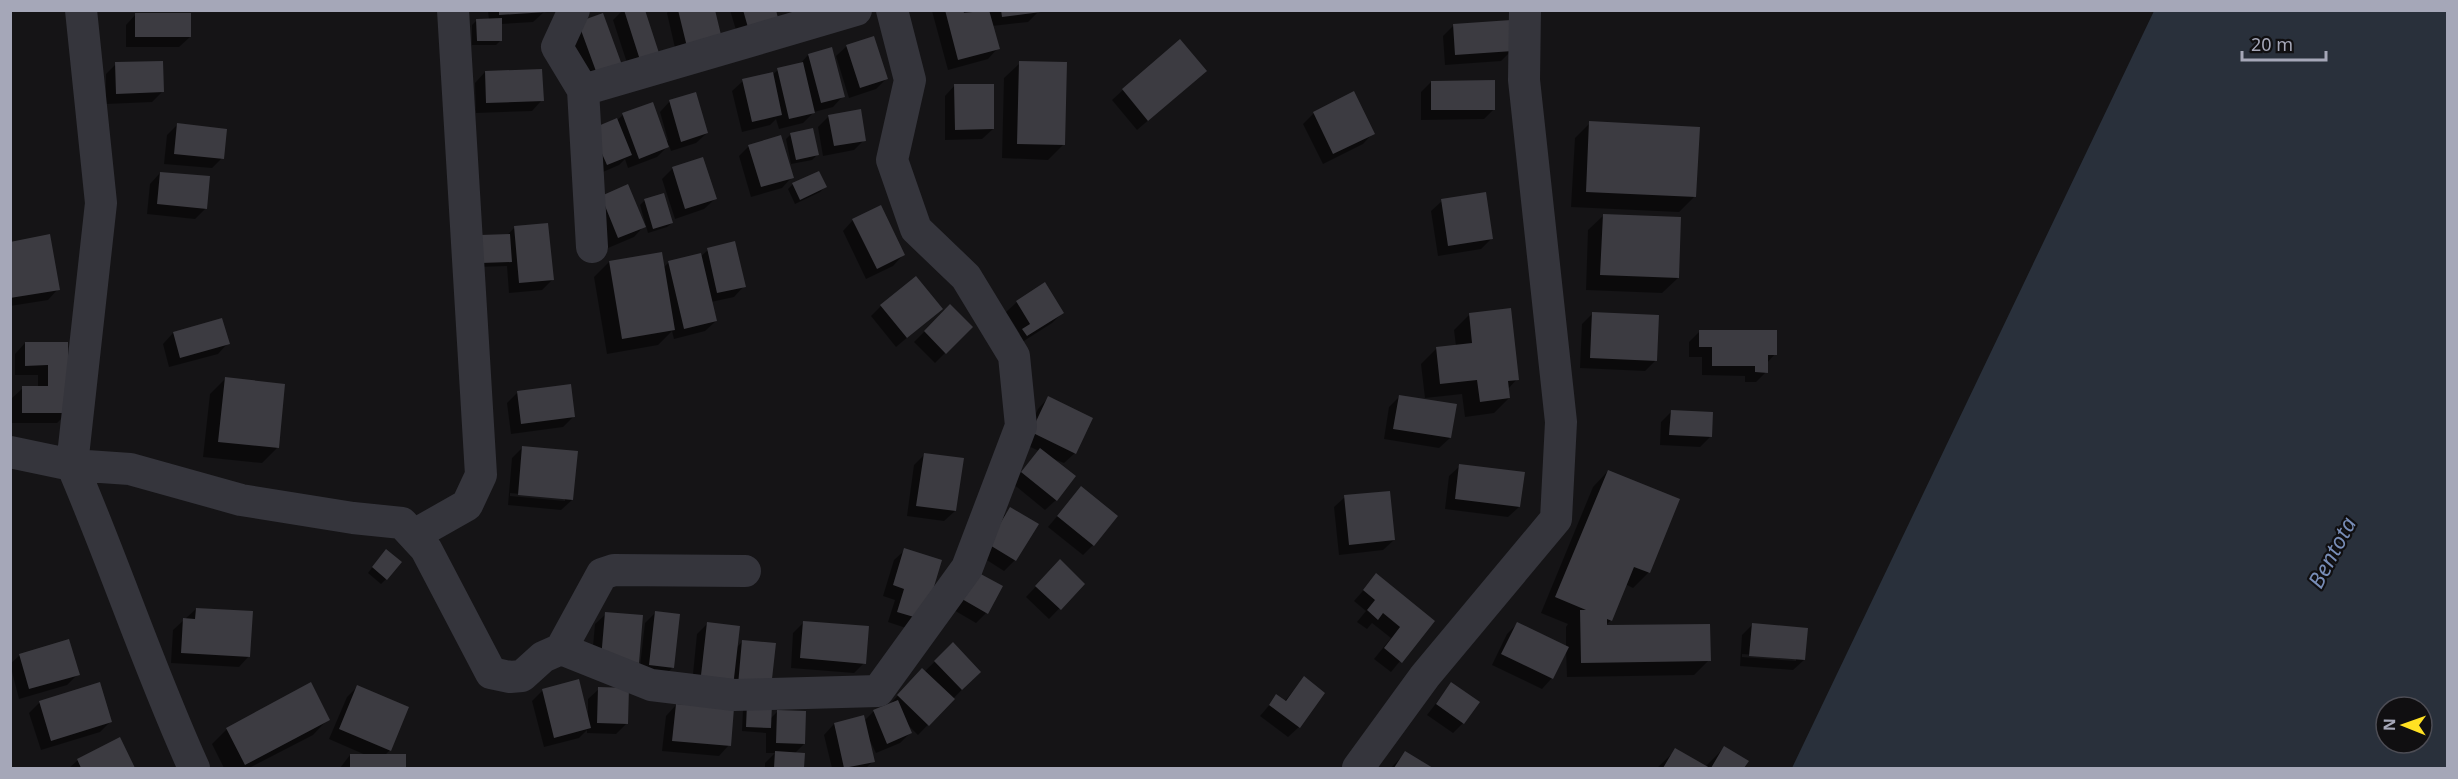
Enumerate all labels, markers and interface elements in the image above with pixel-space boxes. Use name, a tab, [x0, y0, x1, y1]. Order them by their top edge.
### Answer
scale bar	[2242, 24, 2326, 62]
text: 20 m	[2251, 32, 2293, 56]
water label: Bentota	[2300, 511, 2362, 593]
north arrow	[2374, 695, 2434, 755]
text: N	[2378, 718, 2400, 731]

